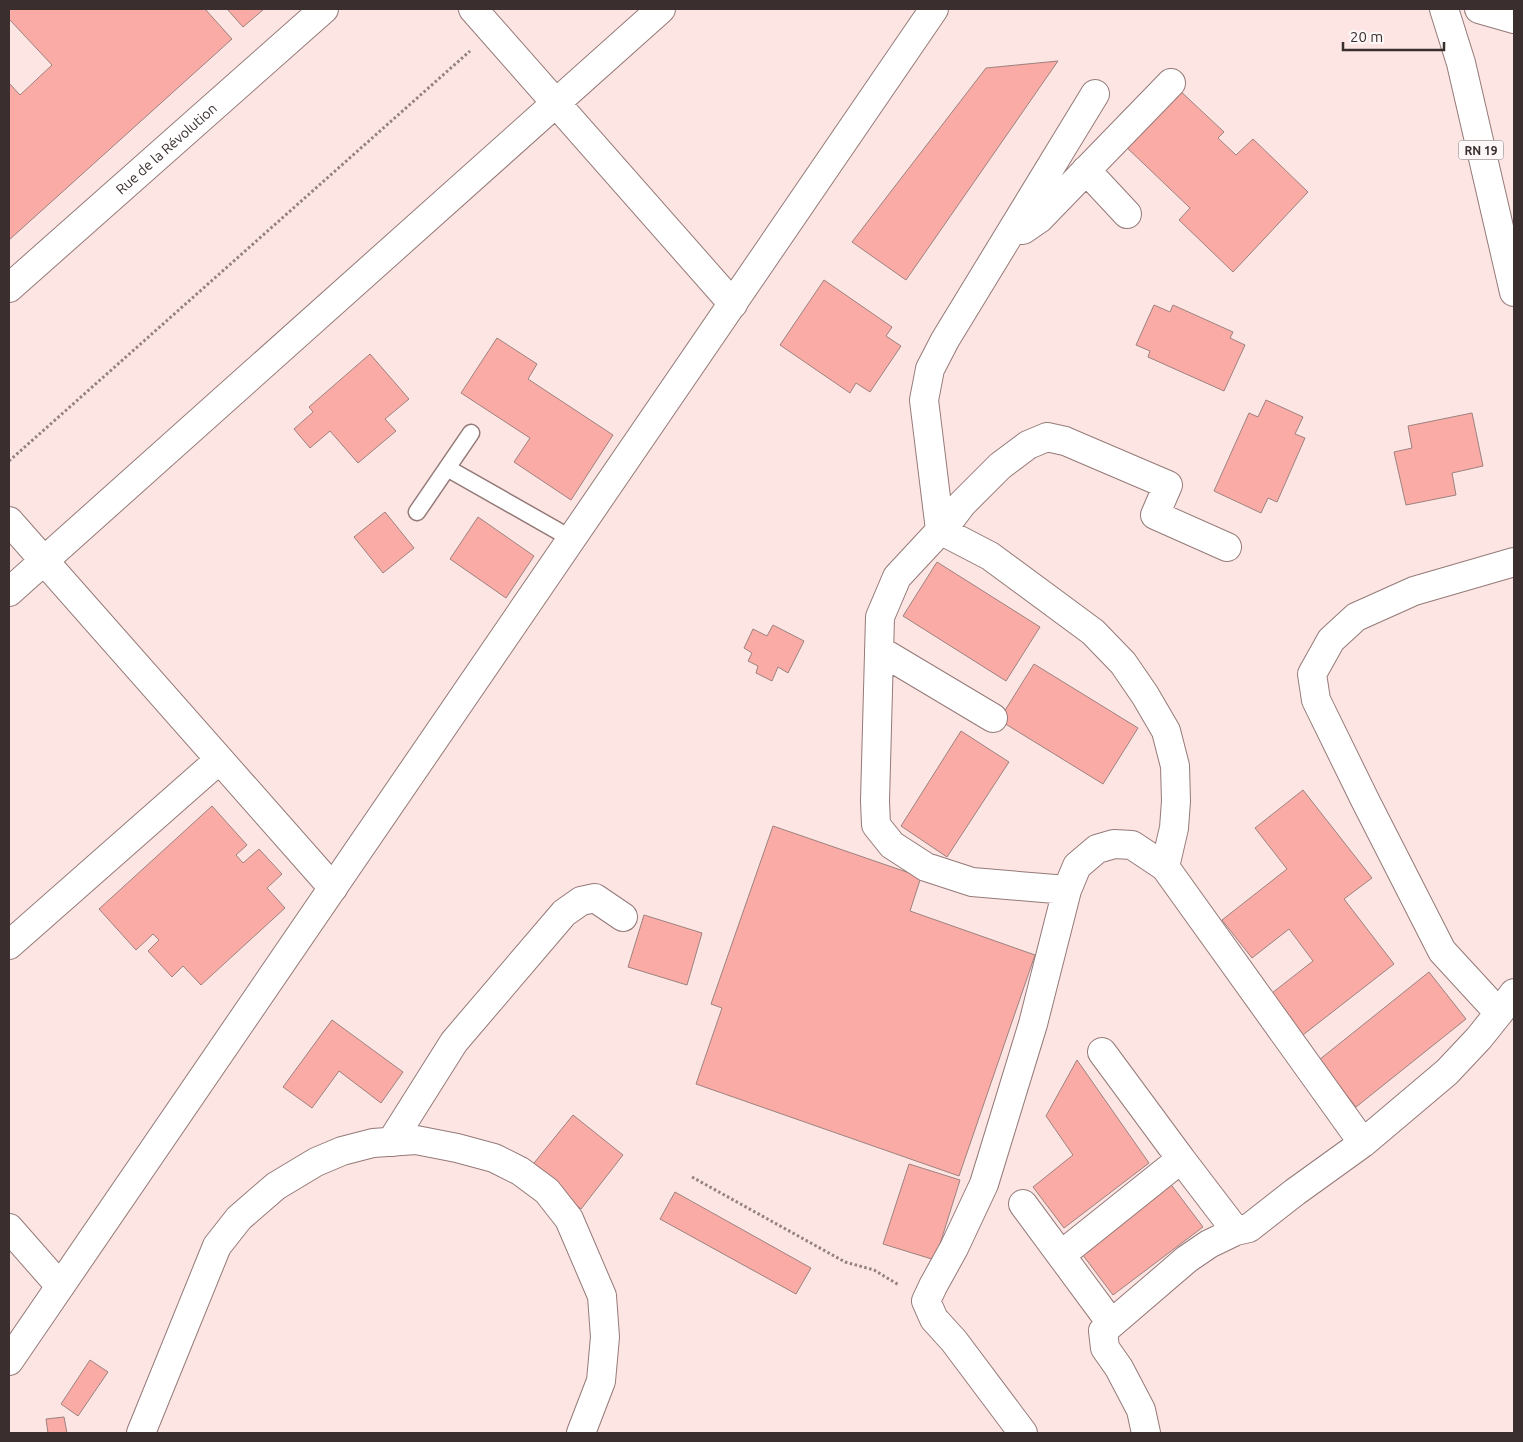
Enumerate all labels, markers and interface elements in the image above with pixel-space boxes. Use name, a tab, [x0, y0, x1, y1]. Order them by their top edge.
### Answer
scale bar	[1343, 20, 1444, 52]
text: 20 m	[1350, 28, 1383, 45]
street label: Rue de la Révolution	[113, 100, 220, 198]
road number: RN 19	[1458, 140, 1504, 160]

